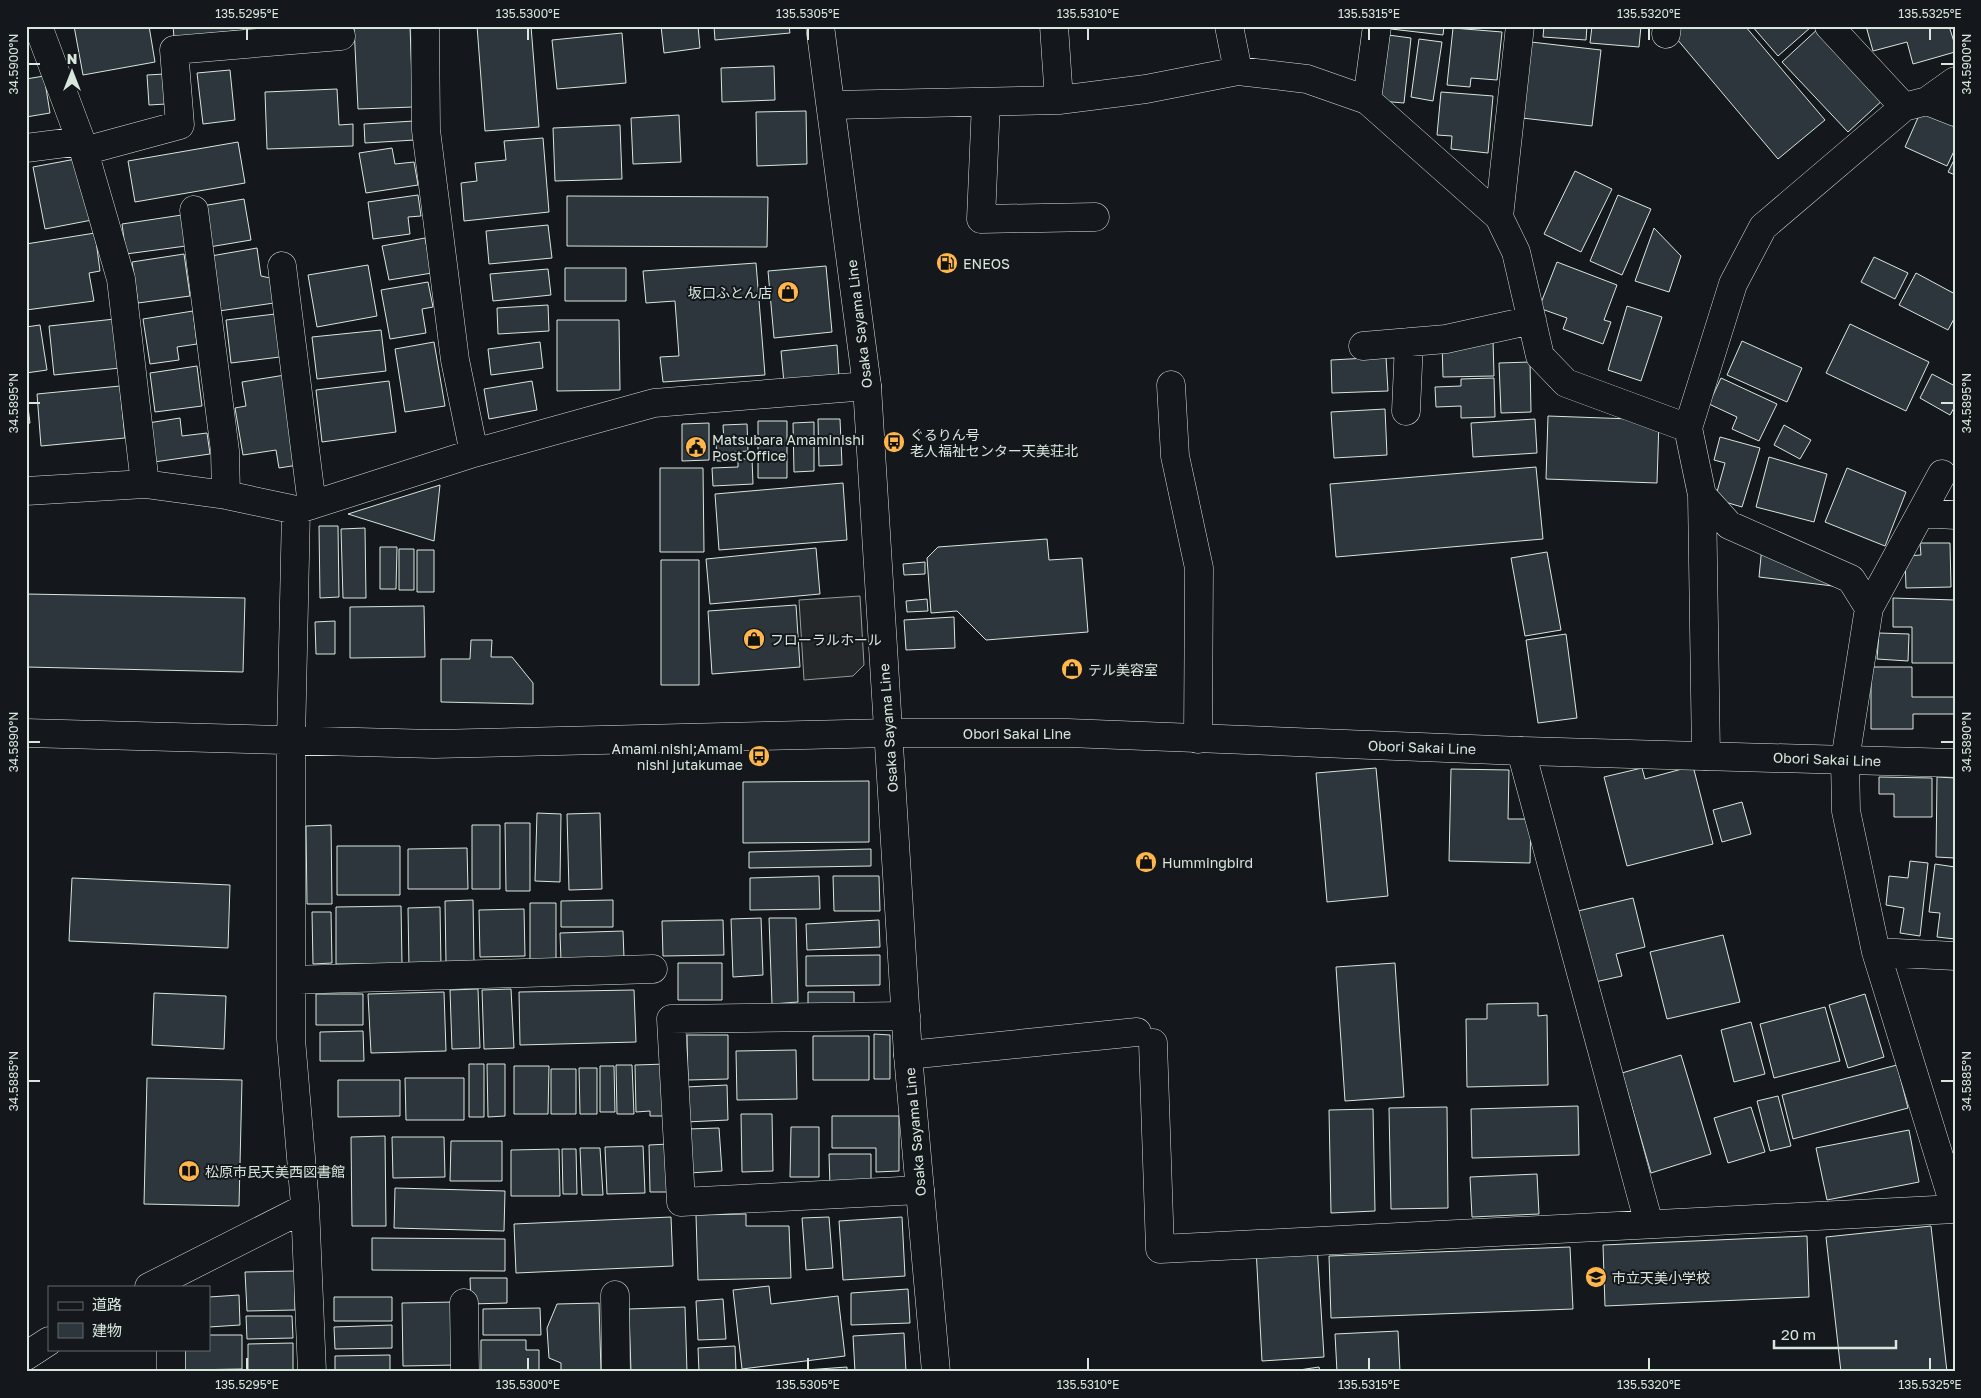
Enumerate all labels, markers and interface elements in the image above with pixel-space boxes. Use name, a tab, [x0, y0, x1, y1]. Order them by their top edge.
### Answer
text: 135.5295°E	[215, 6, 279, 21]
text: 135.5300°E	[496, 6, 560, 21]
text: 135.5305°E	[776, 6, 840, 21]
text: 135.5310°E	[1057, 6, 1119, 21]
text: 135.5315°E	[1338, 6, 1400, 21]
text: 135.5320°E	[1617, 6, 1681, 21]
text: 135.5325°E	[1898, 6, 1962, 21]
text: 34.5900°N	[6, 34, 21, 94]
text: 34.5900°N	[1959, 34, 1974, 94]
north arrow	[48, 48, 98, 98]
text: N	[67, 50, 77, 67]
fuel station icon: ENEOS	[935, 251, 959, 275]
place label: ENEOS	[963, 255, 1010, 272]
street label: Osaka Sayama Line	[843, 259, 875, 389]
shop icon: 坂口ふとん店	[776, 280, 800, 304]
place label: 坂口ふとん店	[688, 284, 772, 301]
text: 34.5895°N	[6, 373, 21, 433]
text: 34.5895°N	[1959, 373, 1974, 433]
place label: ぐるりん号 老人福祉センター天美荘北	[910, 426, 1078, 459]
bus stop icon: ぐるりん号 老人福祉センター天美荘北	[882, 430, 906, 454]
place label: Matsubara Amaminishi Post Office	[712, 431, 865, 464]
public building icon: Matsubara Amaminishi Post Office	[684, 435, 708, 459]
shop icon: フローラルホール	[742, 627, 766, 651]
place label: フローラルホール	[770, 631, 882, 648]
shop icon: テル美容室	[1060, 657, 1084, 681]
place label: テル美容室	[1088, 661, 1158, 678]
street label: Osaka Sayama Line	[875, 663, 901, 793]
text: 34.5890°N	[6, 712, 21, 772]
text: 34.5890°N	[1959, 712, 1974, 772]
street label: Obori Sakai Line	[963, 725, 1071, 742]
street label: Obori Sakai Line	[1368, 737, 1476, 757]
place label: Amami nishi;Amami nishi jutakumae	[612, 740, 743, 773]
bus stop icon: Amami nishi;Amami nishi jutakumae	[747, 744, 771, 768]
street label: Obori Sakai Line	[1773, 749, 1881, 769]
shop icon: Hummingbird	[1134, 850, 1158, 874]
place label: Hummingbird	[1162, 854, 1253, 871]
text: 34.5885°N	[6, 1051, 21, 1111]
text: 34.5885°N	[1959, 1051, 1974, 1111]
street label: Osaka Sayama Line	[901, 1067, 929, 1197]
library icon: 松原市民天美西図書館	[177, 1159, 201, 1183]
place label: 松原市民天美西図書館	[205, 1163, 345, 1180]
school or university icon: 市立天美小学校	[1584, 1265, 1608, 1289]
place label: 市立天美小学校	[1612, 1269, 1710, 1286]
legend	[48, 1286, 210, 1350]
text: 道路	[92, 1295, 122, 1313]
scale bar	[1774, 1318, 1896, 1350]
text: 建物	[92, 1321, 122, 1339]
text: 20 m	[1781, 1325, 1816, 1343]
text: 135.5295°E	[215, 1377, 279, 1392]
text: 135.5300°E	[496, 1377, 560, 1392]
text: 135.5305°E	[776, 1377, 840, 1392]
text: 135.5310°E	[1057, 1377, 1119, 1392]
text: 135.5315°E	[1338, 1377, 1400, 1392]
text: 135.5320°E	[1617, 1377, 1681, 1392]
text: 135.5325°E	[1898, 1377, 1962, 1392]

